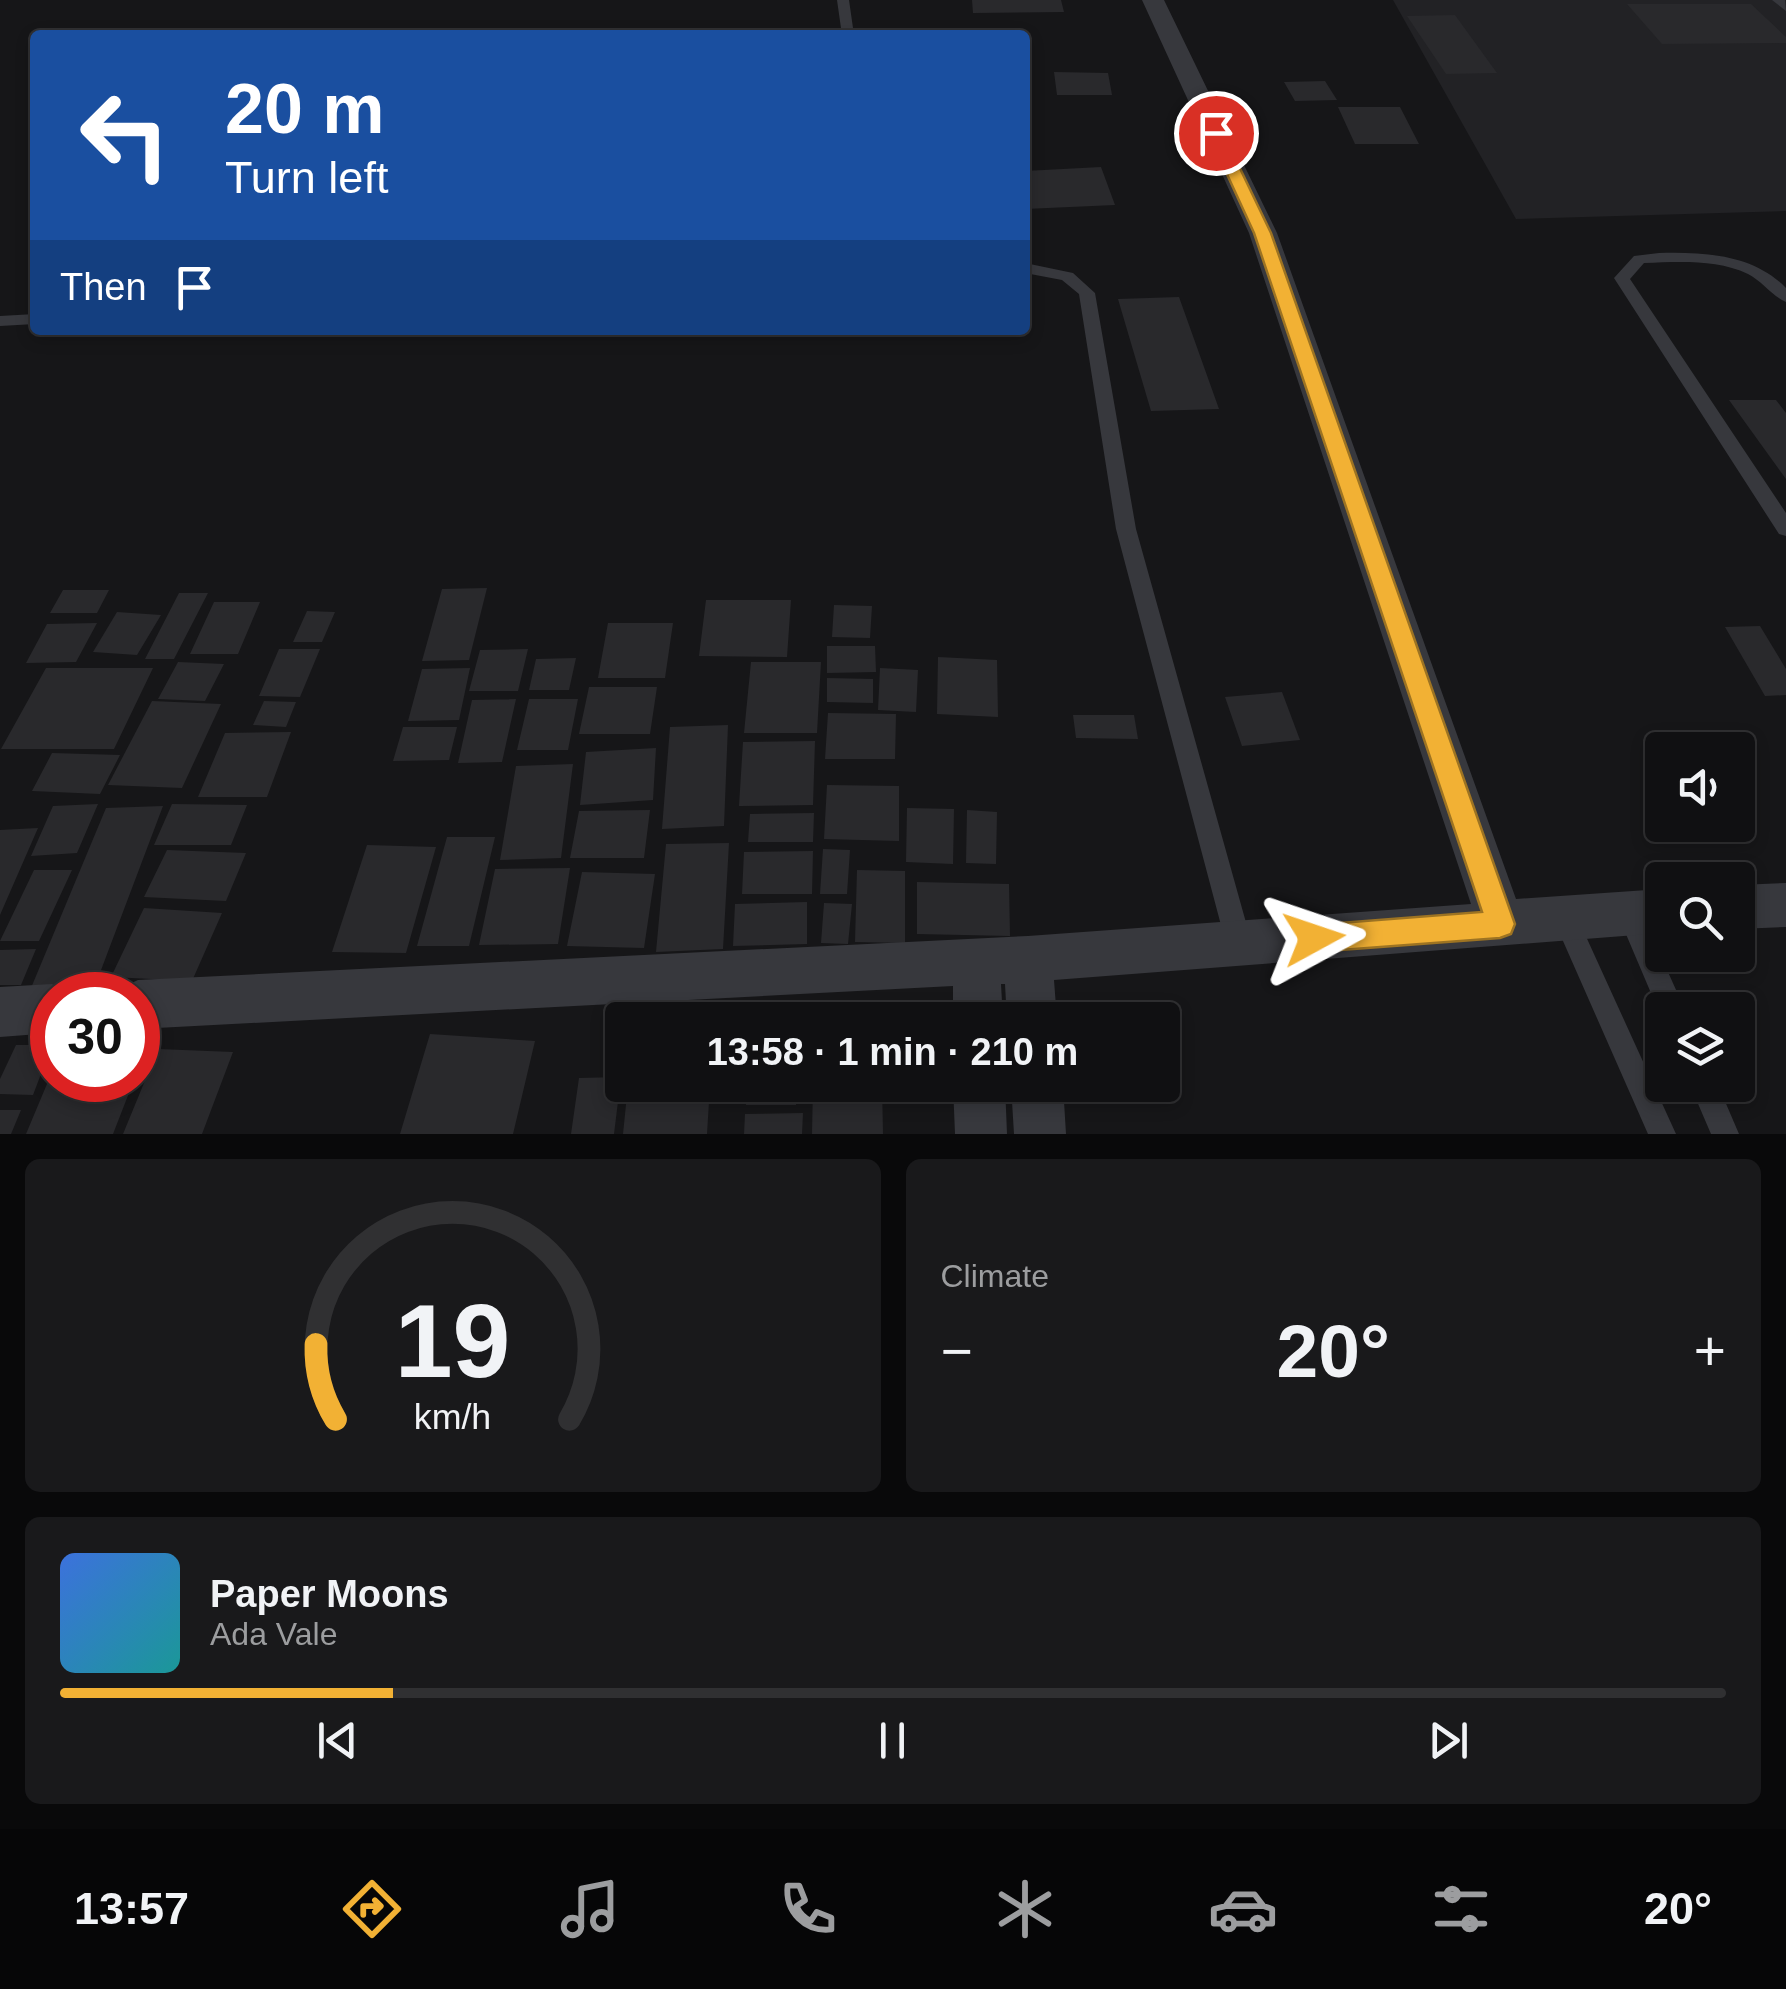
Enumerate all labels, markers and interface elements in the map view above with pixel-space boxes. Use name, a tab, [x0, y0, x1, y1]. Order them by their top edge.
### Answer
icon: left	[60, 70, 190, 200]
text: 20 m	[225, 70, 385, 148]
pin	[1174, 91, 1259, 176]
icon: arrive	[1189, 106, 1244, 161]
text: Turn left	[225, 152, 388, 203]
icon: arrive	[167, 260, 222, 315]
text: Then	[60, 266, 147, 308]
map controls	[1645, 732, 1755, 1102]
button: sound	[1645, 732, 1755, 842]
button: search	[1645, 862, 1755, 972]
position arrow	[1262, 886, 1366, 990]
speed limit sign: 30	[30, 972, 160, 1102]
button: layers	[1645, 992, 1755, 1102]
text: 13:58 · 1 min · 210 m	[707, 1031, 1078, 1073]
text: Climate	[941, 1258, 1049, 1294]
text: 19	[395, 1283, 511, 1399]
text: 20°	[1277, 1309, 1390, 1393]
text: −	[941, 1320, 973, 1382]
text: +	[1694, 1320, 1726, 1382]
text: km/h	[414, 1397, 491, 1437]
text: Paper Moons	[210, 1573, 449, 1615]
text: Ada Vale	[210, 1616, 338, 1652]
icon: previous	[310, 1713, 365, 1768]
icon: pause	[865, 1713, 920, 1768]
icon: next	[1421, 1713, 1476, 1768]
icon: directions	[337, 1874, 407, 1944]
icon: music	[555, 1874, 625, 1944]
icon: phone	[773, 1874, 843, 1944]
icon: climate	[990, 1874, 1060, 1944]
icon: car	[1208, 1874, 1278, 1944]
icon: filters	[1426, 1874, 1496, 1944]
text: 13:57	[74, 1883, 189, 1934]
text: 20°	[1644, 1883, 1712, 1934]

